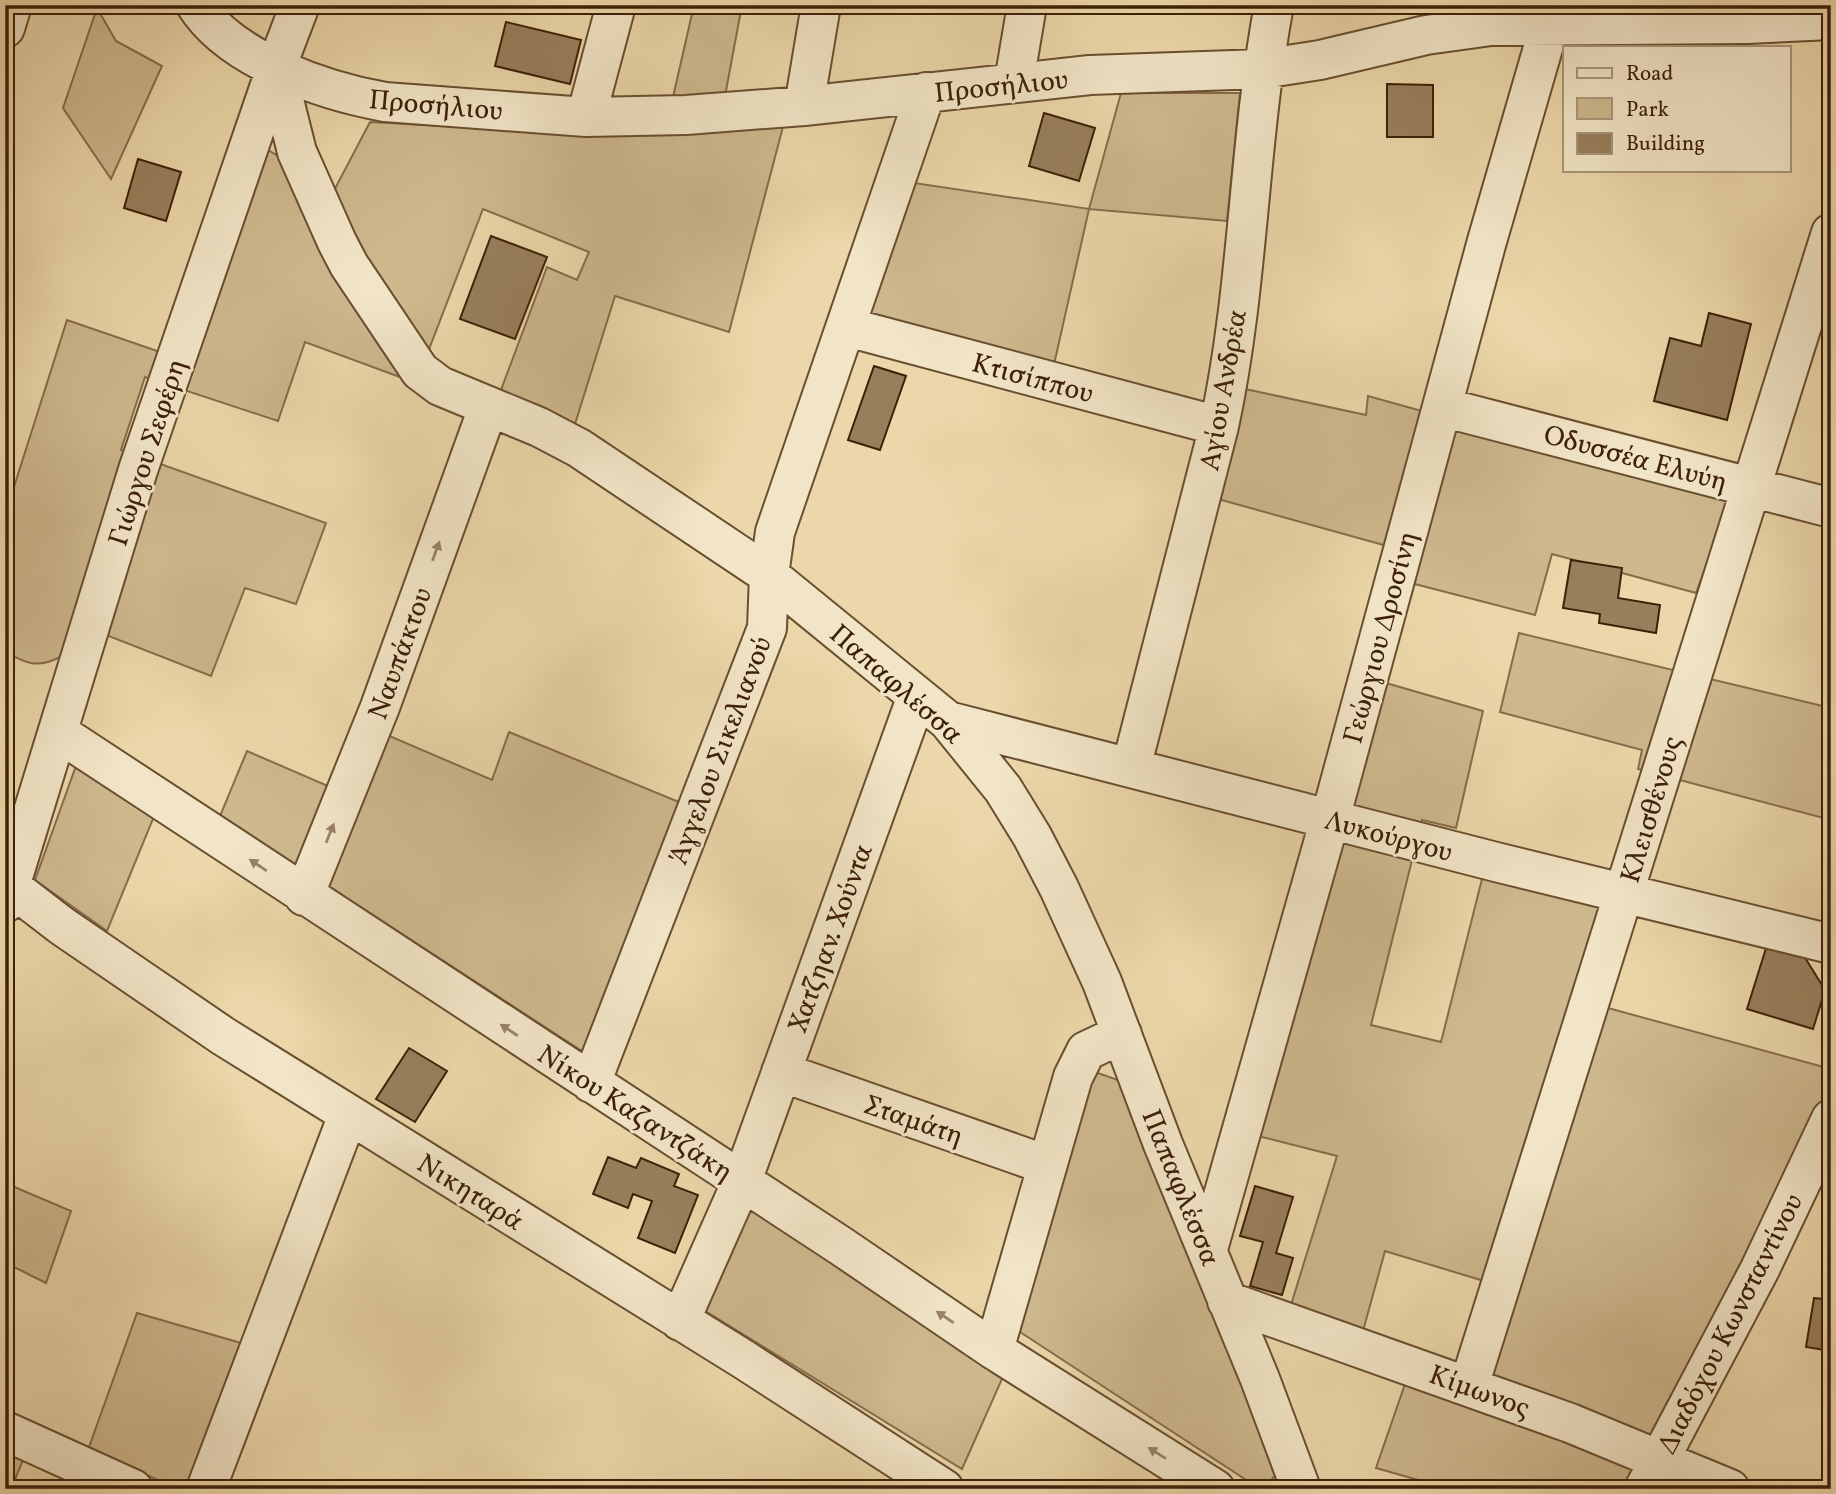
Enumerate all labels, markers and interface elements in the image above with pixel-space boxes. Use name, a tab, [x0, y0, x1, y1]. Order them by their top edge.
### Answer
legend	[1563, 46, 1790, 172]
text: Road	[1626, 60, 1673, 89]
street label: Προσήλιου	[932, 61, 1070, 114]
street label: Προσήλιου	[367, 81, 504, 132]
text: Park	[1626, 96, 1669, 125]
text: Building	[1626, 130, 1705, 159]
street label: Αγίου Ανδρέα	[1191, 307, 1258, 474]
street label: Κτισίππου	[967, 345, 1097, 414]
street label: Γιώργου Σεφέρη	[100, 354, 197, 552]
street label: Οδυσσέα Ελυύη	[1539, 416, 1732, 503]
street label: Γεώργιου Δροσίνη	[1334, 527, 1429, 748]
one-way arrow	[431, 541, 442, 562]
street label: Ναυπάκτου	[359, 582, 443, 725]
street label: Παπαφλέσσα	[820, 616, 971, 754]
street label: Άγγελου Σικελιανού	[660, 631, 783, 871]
street label: Κλεισθένους	[1612, 732, 1693, 888]
street label: Λυκούργου	[1320, 802, 1457, 873]
one-way arrow	[325, 822, 336, 843]
street label: Χατζηαν. Χούντα	[779, 839, 884, 1039]
one-way arrow	[248, 859, 267, 872]
one-way arrow	[500, 1023, 519, 1036]
street label: Νίκου Καζαντζάκη	[529, 1036, 740, 1192]
street label: Σταμάτη	[858, 1086, 968, 1157]
street label: Παπαφλέσσα	[1131, 1104, 1229, 1272]
street label: Νικηταρά	[409, 1145, 531, 1241]
street label: Διαδόχου Κωνσταντίνου	[1649, 1187, 1814, 1461]
one-way arrow	[936, 1310, 954, 1324]
street label: Κίμωνος	[1423, 1356, 1535, 1429]
one-way arrow	[1147, 1446, 1167, 1459]

